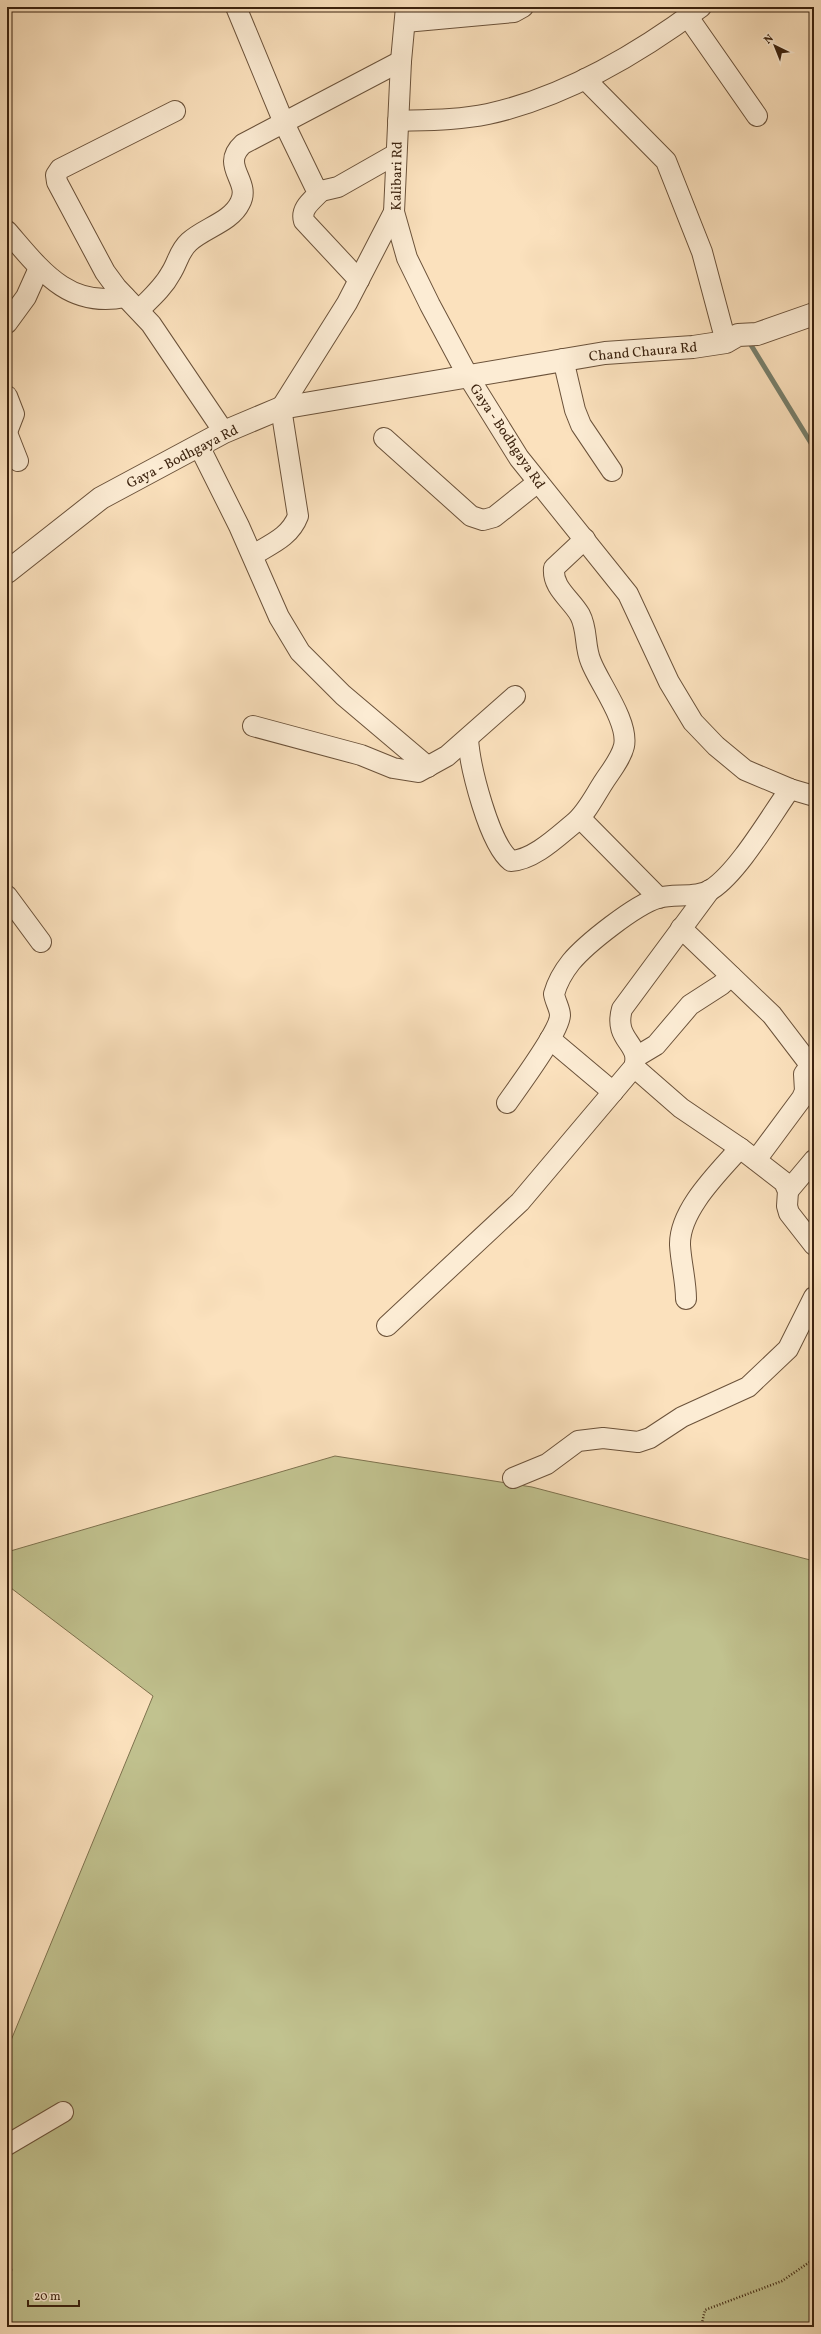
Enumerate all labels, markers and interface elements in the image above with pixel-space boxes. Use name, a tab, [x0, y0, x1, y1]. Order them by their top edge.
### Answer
north arrow	[755, 26, 795, 66]
text: N	[761, 32, 777, 48]
street label: Kalibari Rd	[387, 141, 408, 211]
street label: Chand Chaura Rd	[588, 338, 698, 367]
street label: Gaya - Bodhgaya Rd	[465, 381, 549, 493]
street label: Gaya - Bodhgaya Rd	[124, 421, 242, 494]
scale bar	[28, 2282, 79, 2308]
text: 20 m	[34, 2289, 61, 2305]

